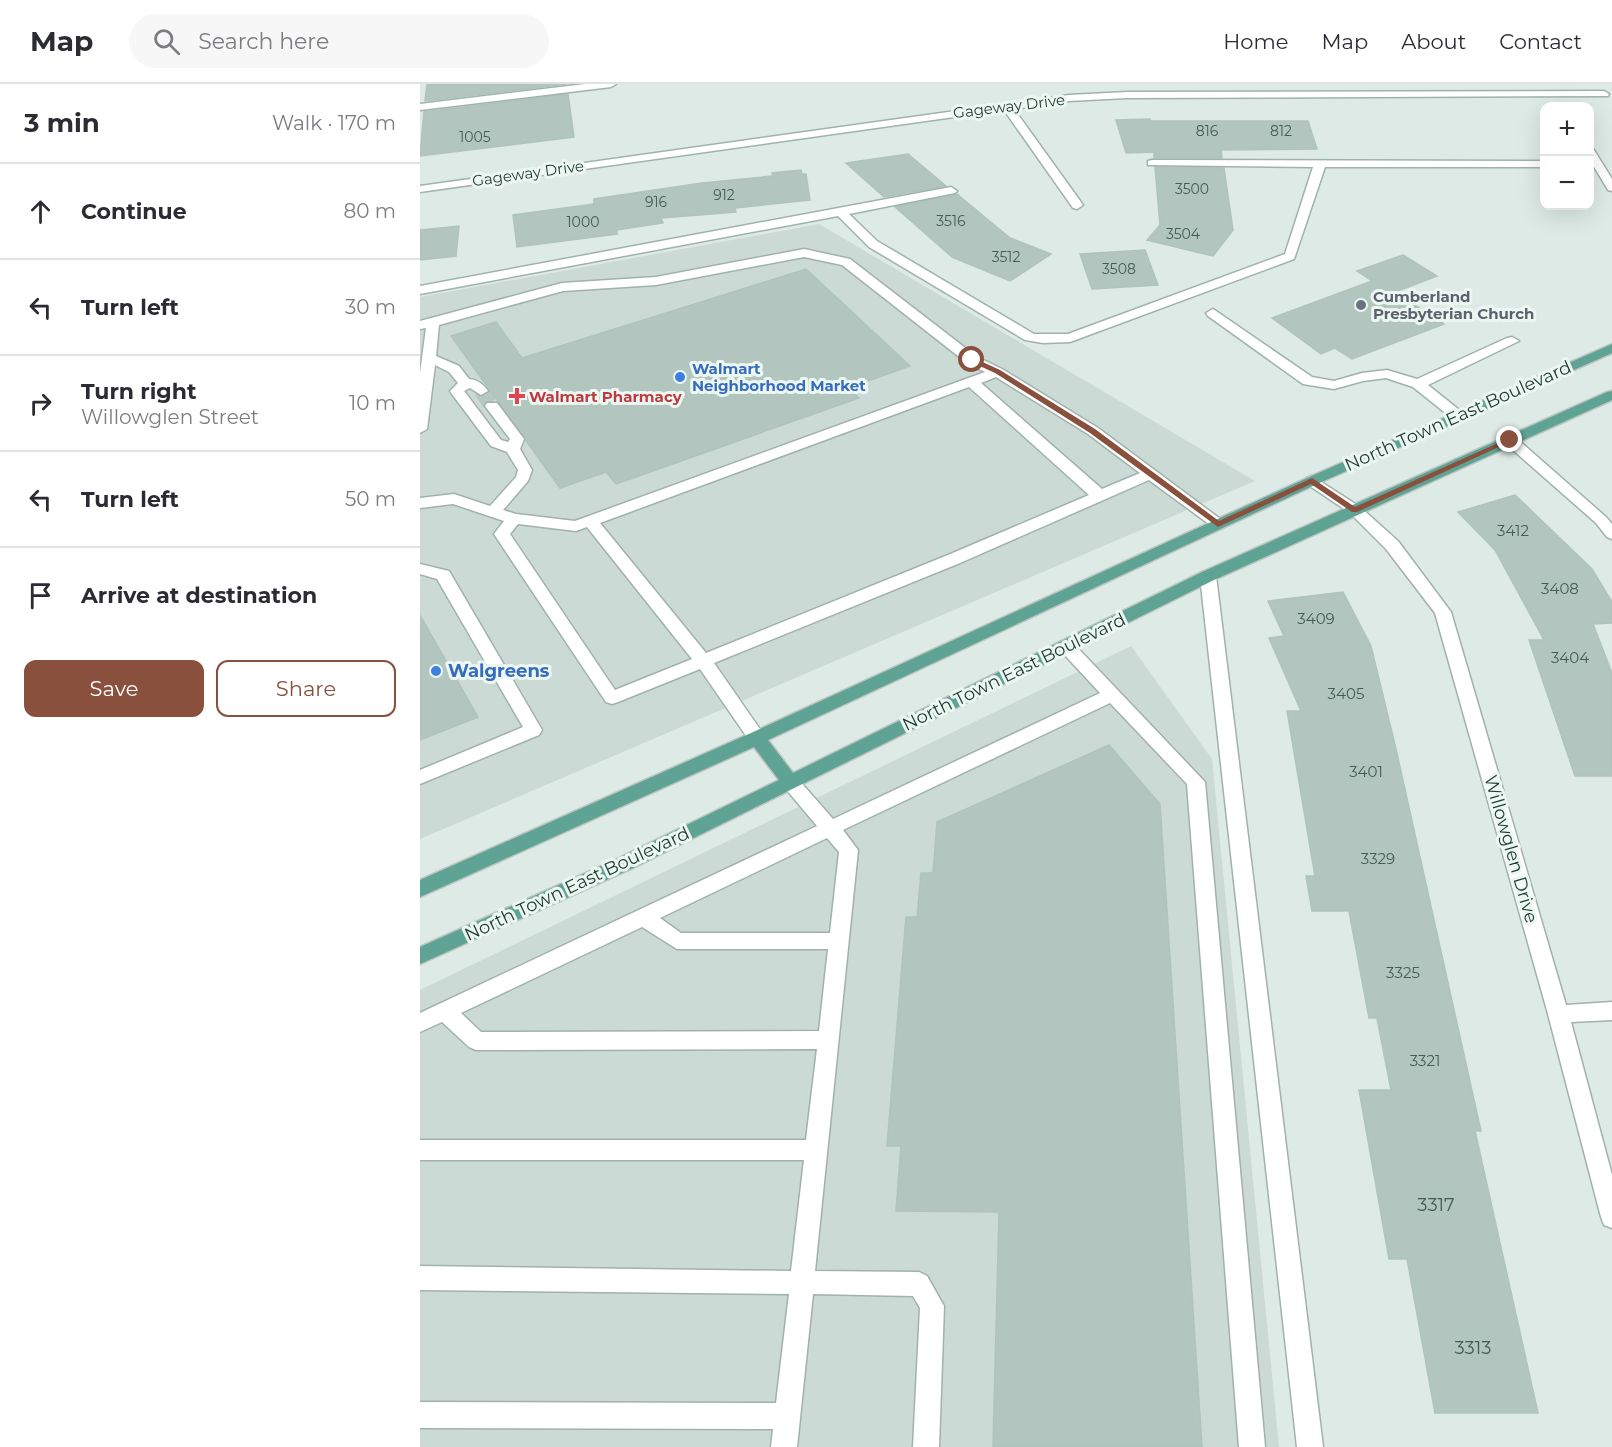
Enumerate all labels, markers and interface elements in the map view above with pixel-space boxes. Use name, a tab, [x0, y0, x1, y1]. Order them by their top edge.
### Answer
search box	[129, 14, 549, 68]
text: Map	[30, 24, 93, 58]
icon: search	[150, 25, 183, 58]
text: Search here	[198, 28, 329, 55]
text: Home	[1223, 29, 1288, 54]
text: Map	[1321, 29, 1368, 54]
text: About	[1401, 29, 1466, 54]
text: Contact	[1499, 29, 1582, 54]
street label: Gageway Drive	[952, 90, 1066, 122]
map controls	[1540, 102, 1594, 210]
button: +	[1540, 102, 1594, 156]
text: 3 min	[24, 107, 100, 139]
text: Walk · 170 m	[272, 111, 396, 135]
house number: 816	[1196, 122, 1219, 140]
house number: 812	[1270, 122, 1292, 140]
house number: 1005	[459, 128, 491, 146]
street label: Gageway Drive	[471, 156, 585, 190]
button: −	[1540, 156, 1594, 210]
house number: 3500	[1175, 180, 1209, 198]
house number: 912	[713, 186, 735, 204]
house number: 916	[645, 193, 668, 211]
icon: ahead	[24, 195, 57, 228]
text: Continue	[81, 198, 187, 225]
text: 80 m	[344, 199, 396, 223]
house number: 3516	[936, 212, 966, 230]
house number: 1000	[567, 213, 599, 231]
house number: 3504	[1166, 225, 1201, 243]
house number: 3512	[992, 248, 1020, 266]
house number: 3508	[1102, 260, 1136, 278]
place label: Cumberland Presbyterian Church	[1373, 287, 1534, 323]
icon: left	[24, 291, 57, 324]
text: Turn left	[81, 294, 179, 321]
text: 30 m	[345, 295, 396, 319]
marker: Cumberland Presbyterian Church	[1354, 298, 1368, 312]
route start	[958, 346, 984, 372]
street label: North Town East Boulevard	[1341, 356, 1575, 476]
place label: Walmart Neighborhood Market	[692, 359, 866, 395]
marker: Walmart Neighborhood Market	[673, 370, 687, 384]
text: Turn right	[81, 378, 196, 405]
icon: right	[24, 387, 57, 420]
place label: Walmart Pharmacy	[529, 387, 683, 406]
marker: Walmart Pharmacy	[510, 389, 524, 403]
text: 10 m	[349, 391, 396, 415]
text: Willowglen Street	[81, 405, 259, 429]
route end	[1496, 426, 1522, 452]
icon: left	[24, 483, 57, 516]
text: Turn left	[81, 486, 179, 513]
text: 50 m	[345, 487, 396, 511]
house number: 3412	[1497, 521, 1529, 540]
icon: arrive	[24, 579, 57, 612]
house number: 3408	[1541, 579, 1579, 598]
text: Arrive at destination	[81, 582, 317, 609]
street label: North Town East Boulevard	[899, 608, 1129, 736]
house number: 3409	[1297, 609, 1335, 628]
house number: 3404	[1551, 648, 1589, 667]
button: Save	[24, 660, 204, 717]
button: Share	[216, 660, 396, 717]
place label: Walgreens	[448, 660, 550, 682]
marker: Walgreens	[429, 664, 443, 678]
house number: 3405	[1328, 684, 1364, 703]
house number: 3401	[1349, 762, 1383, 781]
street label: Willowglen Drive	[1479, 772, 1543, 926]
street label: North Town East Boulevard	[461, 822, 693, 946]
house number: 3329	[1361, 849, 1395, 868]
house number: 3325	[1386, 963, 1420, 982]
house number: 3321	[1410, 1051, 1440, 1070]
house number: 3317	[1417, 1194, 1455, 1216]
house number: 3313	[1455, 1337, 1491, 1359]

